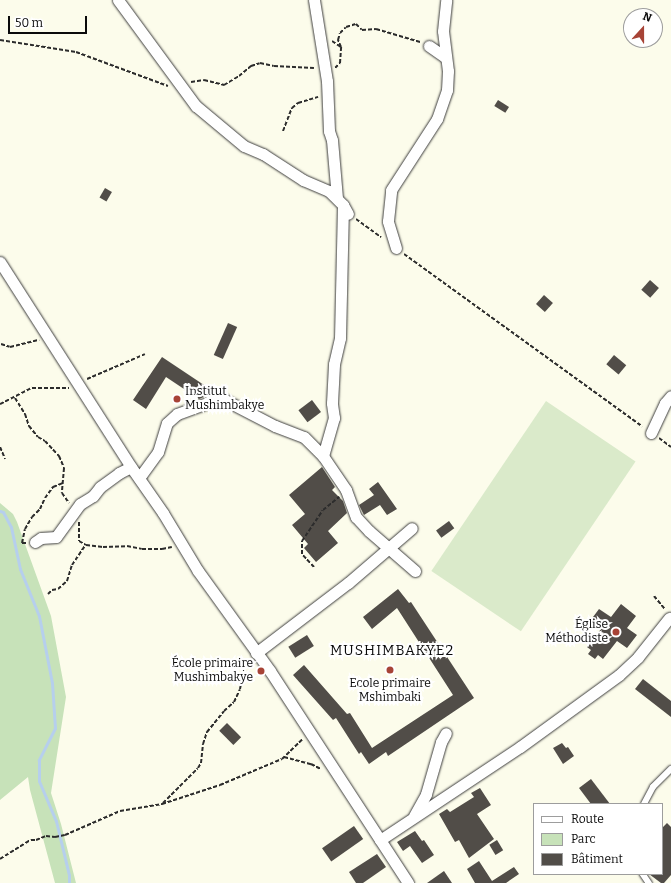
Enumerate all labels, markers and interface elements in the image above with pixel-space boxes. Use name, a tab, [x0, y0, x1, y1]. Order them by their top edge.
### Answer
scale bar	[10, 8, 89, 34]
north arrow	[623, 8, 663, 48]
text: N	[641, 10, 653, 25]
text: 50 m	[15, 16, 43, 30]
place label: Institut Mushimbakye	[185, 385, 264, 413]
marker: Institut Mushimbakye	[172, 394, 182, 404]
place label: Église Méthodiste	[545, 618, 608, 646]
marker: Église Méthodiste	[611, 627, 621, 637]
district label: MUSHIMBAKYE2	[330, 643, 454, 659]
place label: École primaire Mushimbakye	[171, 657, 253, 685]
marker: Ecole primaire Mshimbaki	[385, 665, 395, 675]
marker: École primaire Mushimbakye	[256, 666, 266, 676]
place label: Ecole primaire Mshimbaki	[349, 677, 431, 705]
legend	[533, 803, 663, 875]
text: Route	[571, 812, 604, 826]
text: Parc	[571, 832, 596, 846]
text: Bâtiment	[571, 852, 623, 866]

